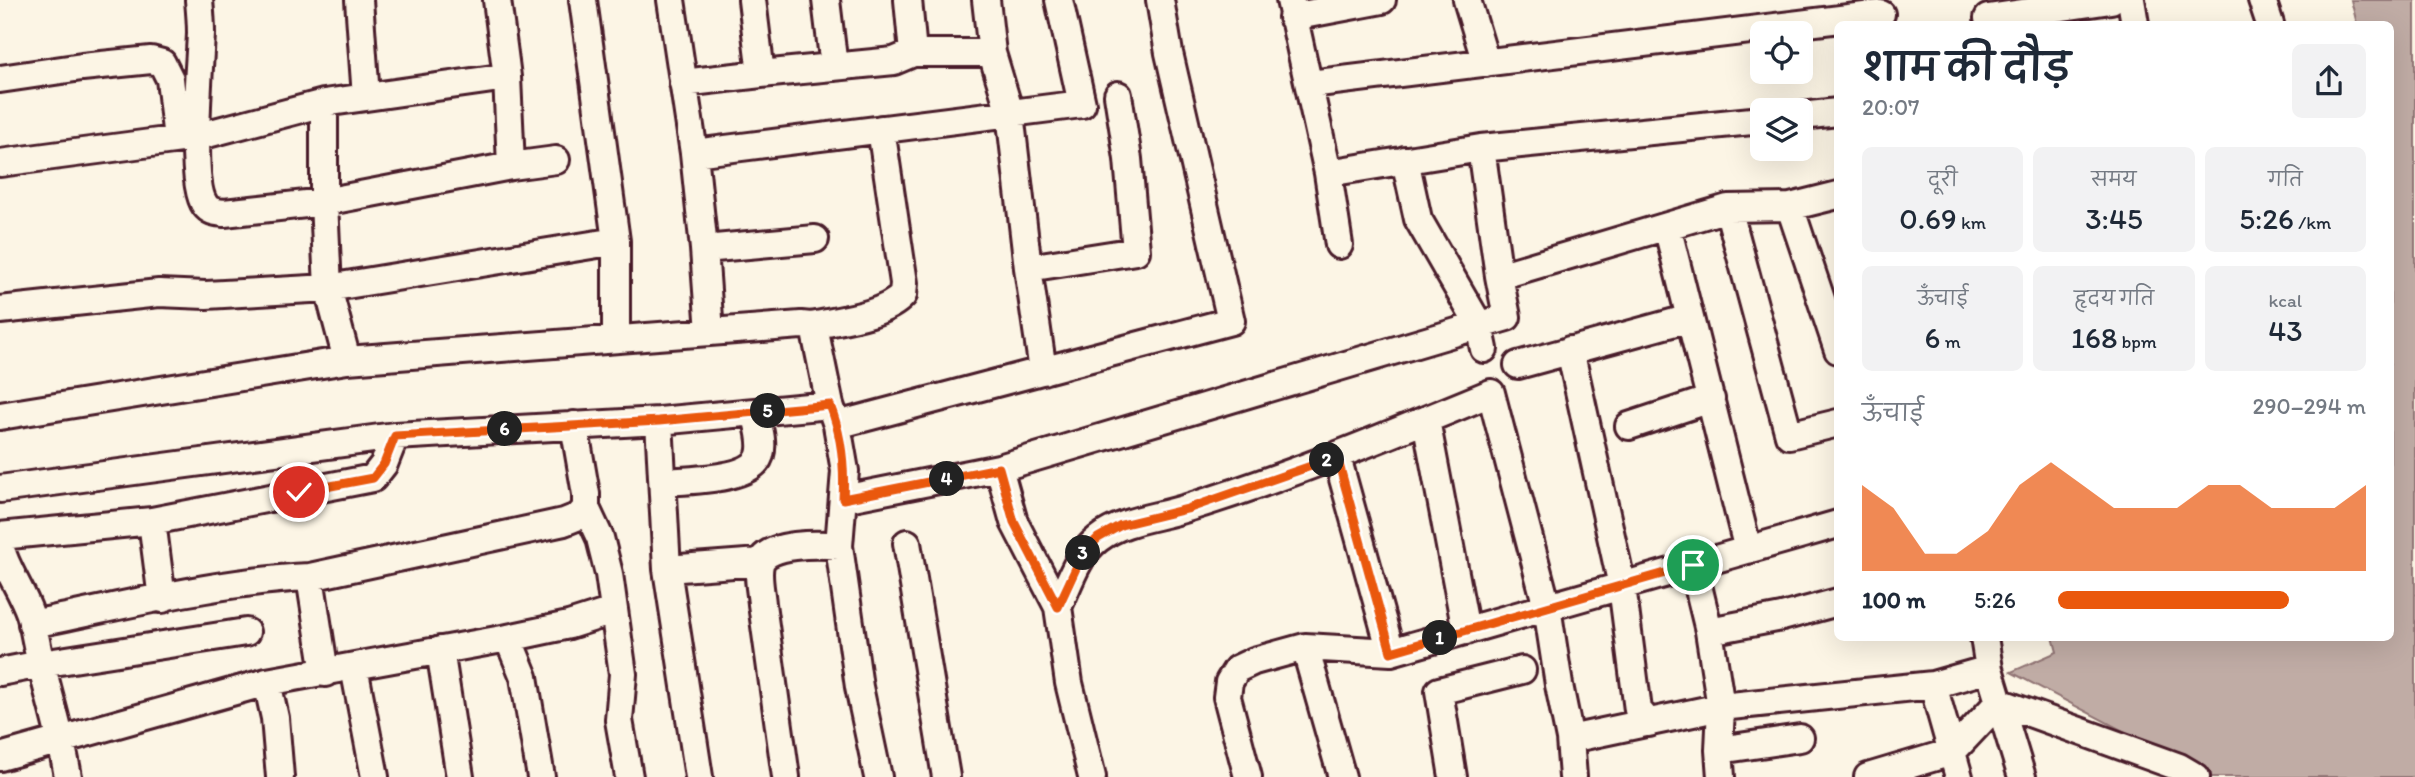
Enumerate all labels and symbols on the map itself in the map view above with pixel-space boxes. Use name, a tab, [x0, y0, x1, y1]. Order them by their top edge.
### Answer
pin: 5	[750, 394, 786, 428]
pin: 6	[488, 412, 522, 446]
pin: 2	[1310, 442, 1344, 477]
pin	[269, 462, 329, 522]
pin: 4	[930, 462, 964, 496]
pin	[1663, 535, 1723, 595]
pin: 3	[1066, 536, 1100, 570]
pin: 1	[1422, 620, 1458, 656]

